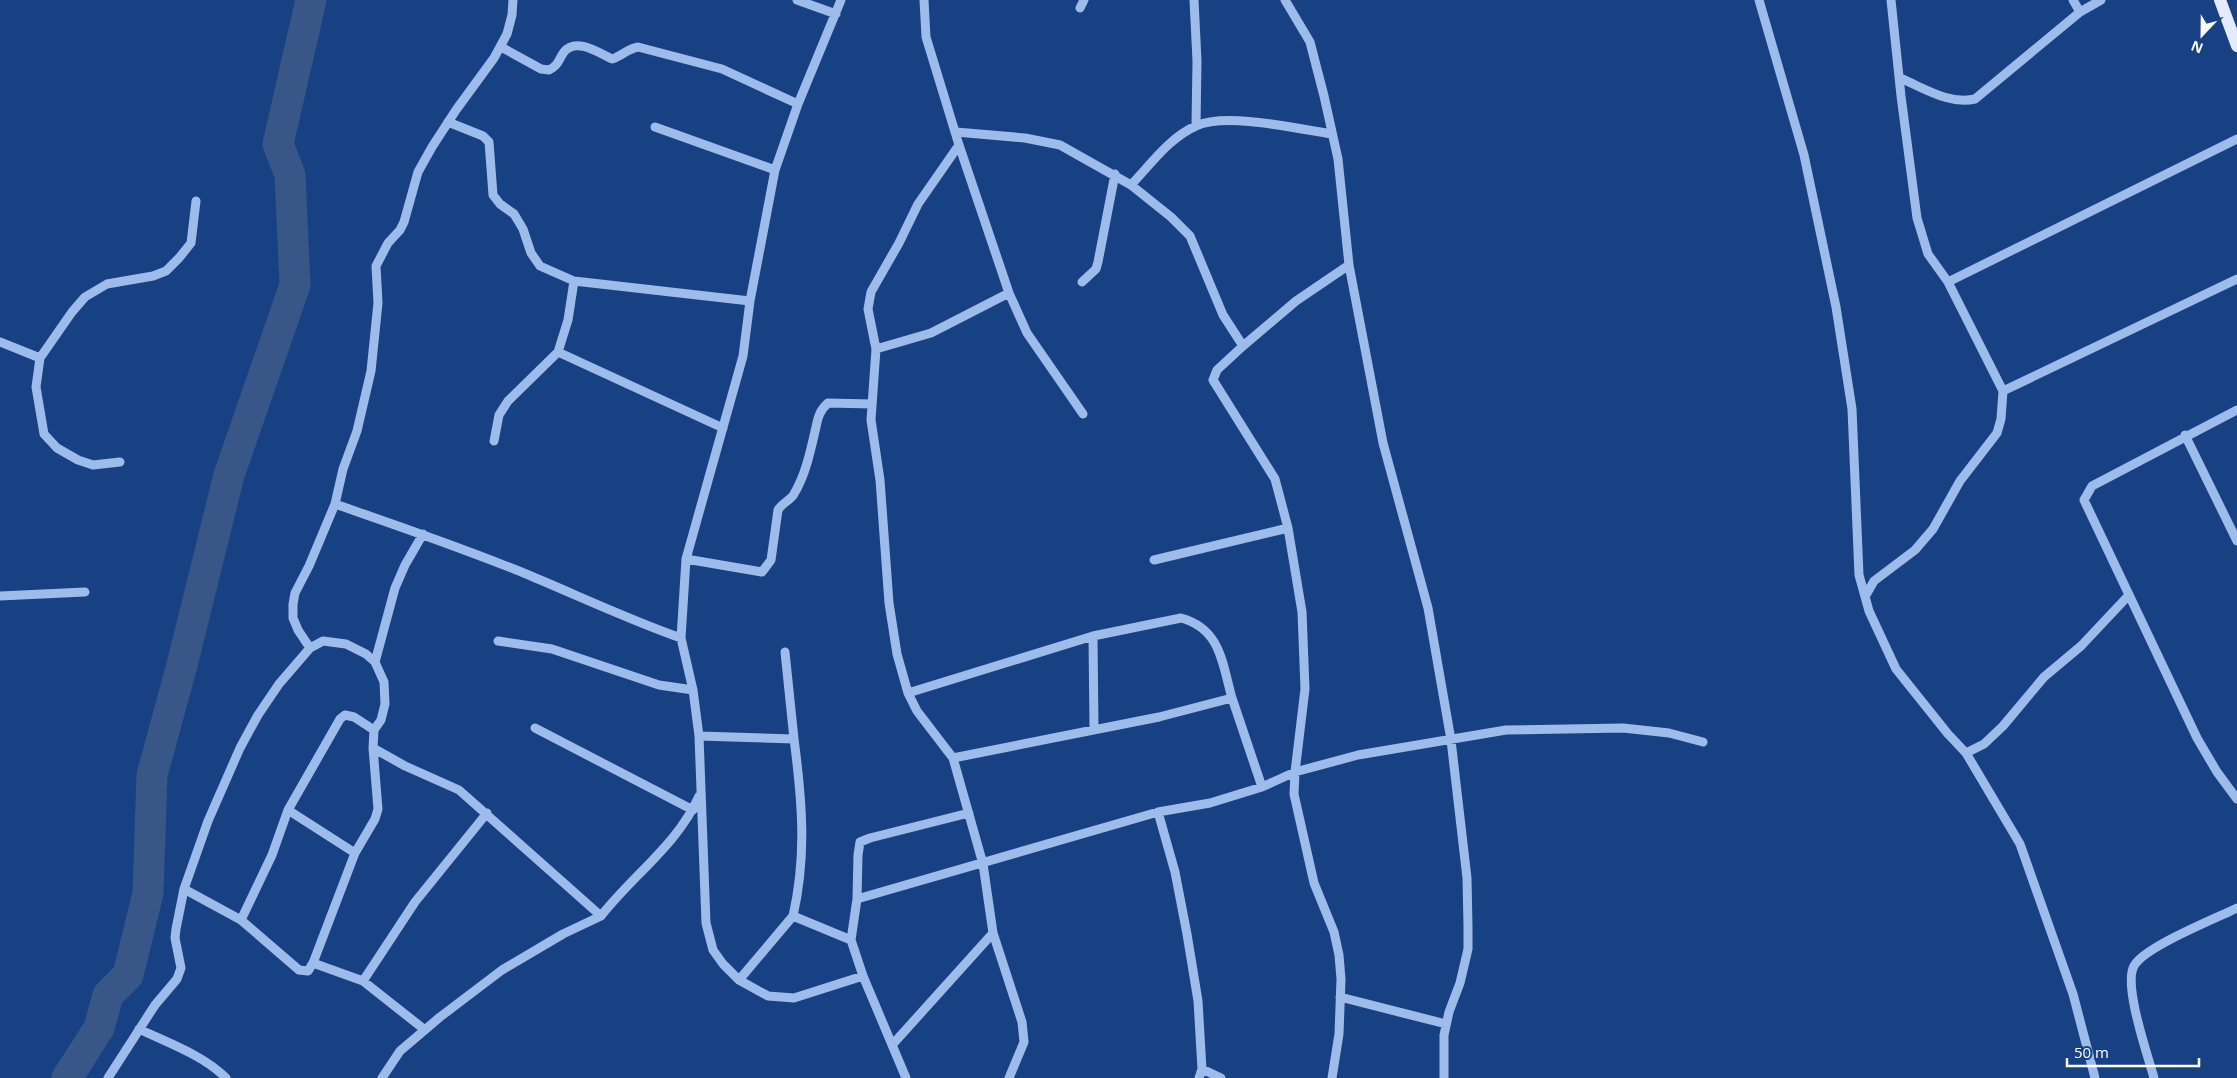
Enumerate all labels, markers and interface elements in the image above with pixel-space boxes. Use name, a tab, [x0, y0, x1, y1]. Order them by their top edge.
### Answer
north arrow	[2177, 10, 2227, 60]
text: N	[2188, 37, 2206, 58]
scale bar	[2067, 1036, 2200, 1068]
text: 50 m	[2074, 1042, 2109, 1062]

